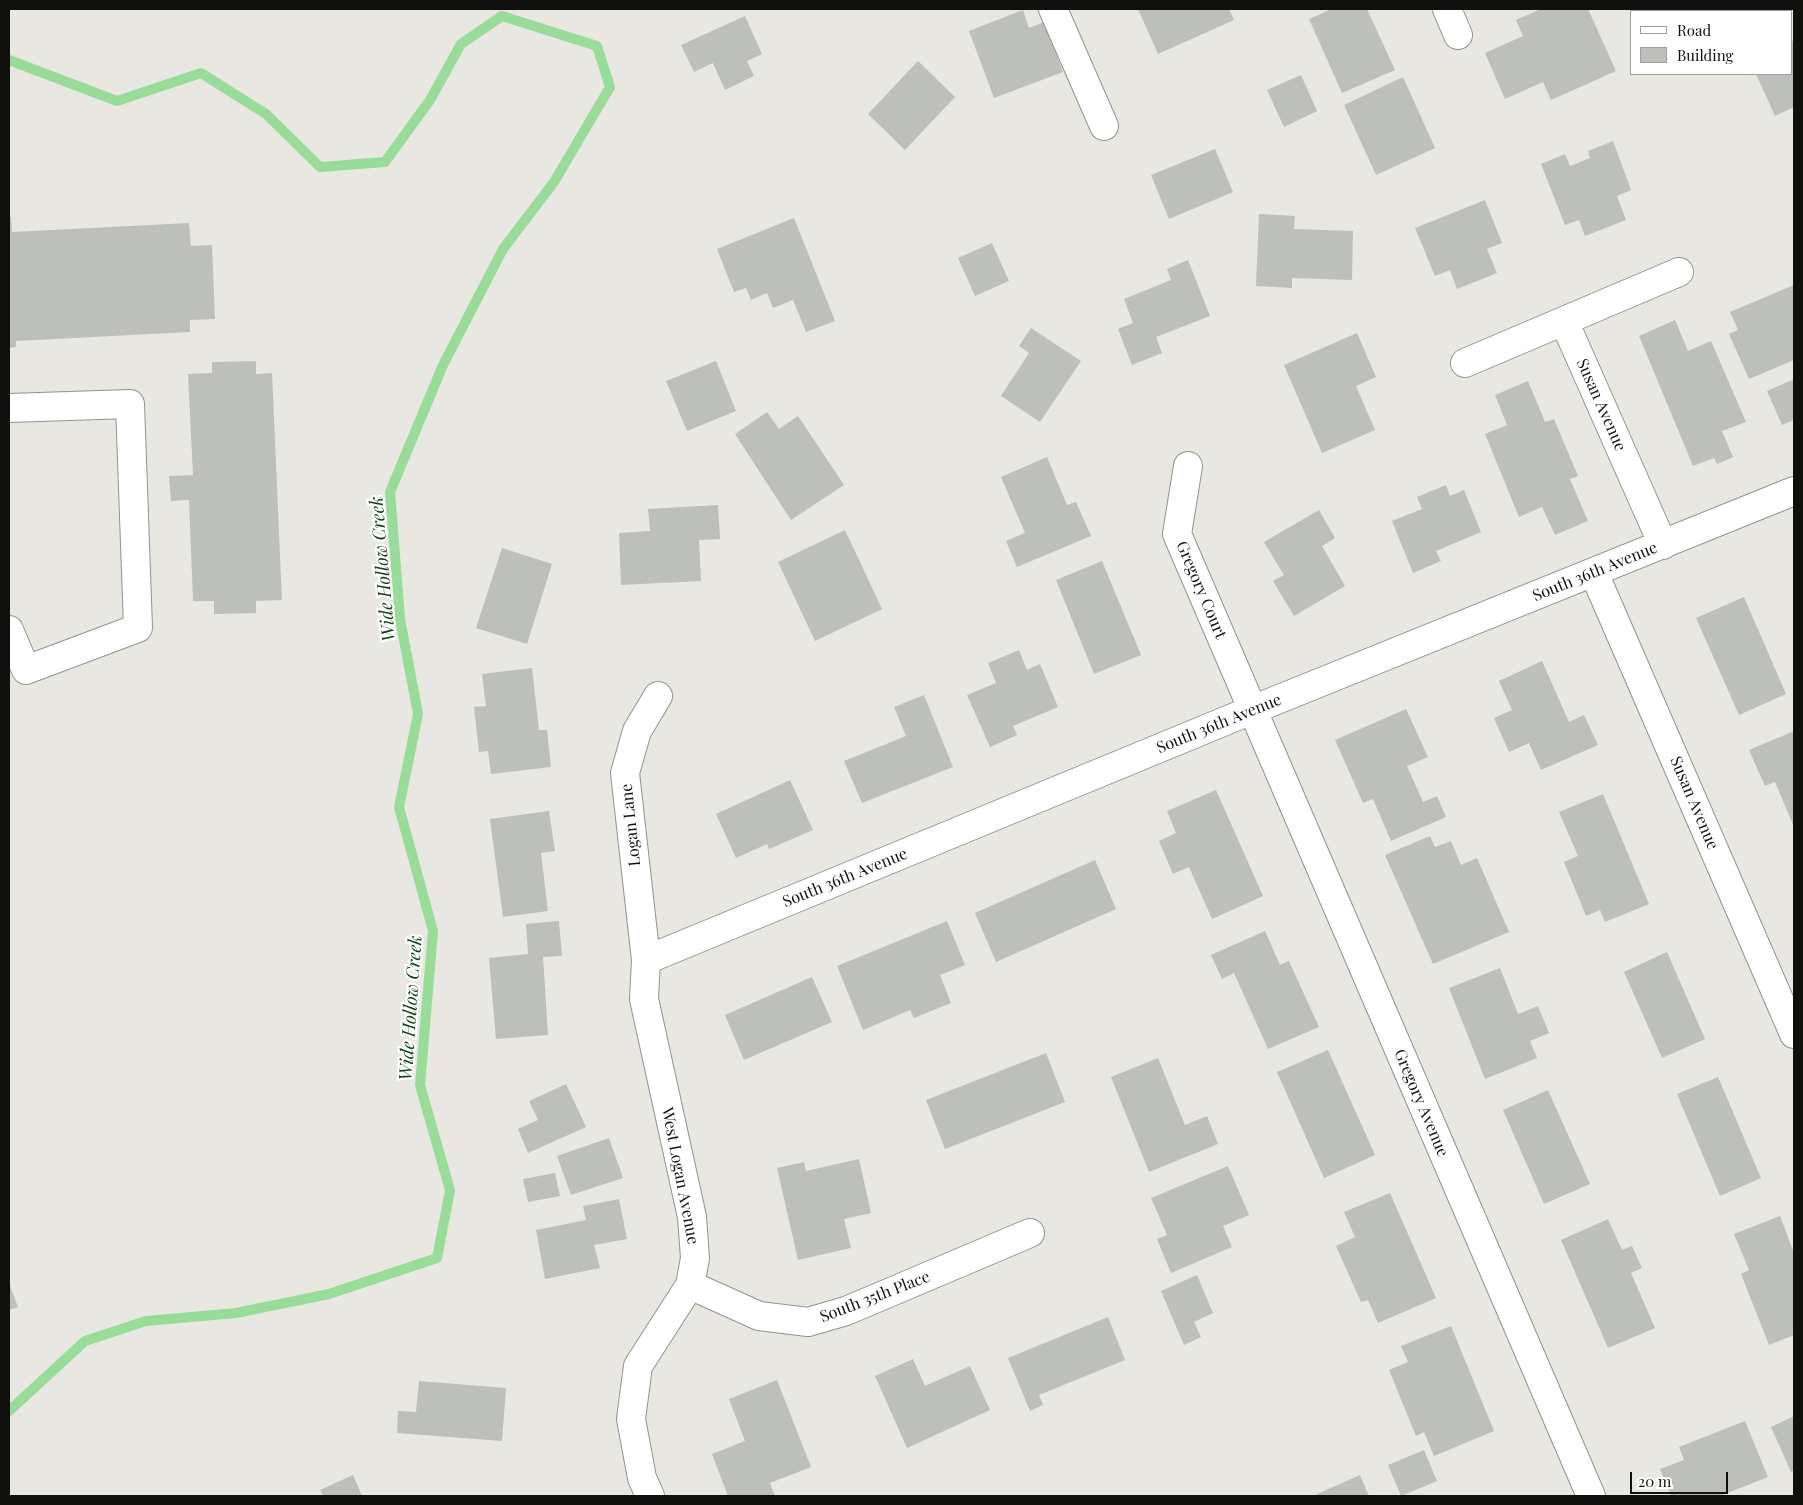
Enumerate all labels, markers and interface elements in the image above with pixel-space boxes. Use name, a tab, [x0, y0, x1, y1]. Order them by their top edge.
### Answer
legend	[1630, 10, 1793, 75]
text: Road	[1677, 20, 1711, 40]
text: Building	[1677, 45, 1733, 65]
street label: Susan Avenue	[1572, 356, 1630, 454]
water label: Wide Hollow Creek	[366, 496, 400, 642]
street label: Gregory Court	[1172, 538, 1230, 642]
street label: South 36th Avenue	[1530, 538, 1660, 606]
street label: South 36th Avenue	[1154, 690, 1284, 758]
street label: Susan Avenue	[1666, 754, 1722, 852]
street label: Logan Lane	[617, 783, 645, 867]
street label: South 36th Avenue	[780, 844, 910, 912]
water label: Wide Hollow Creek	[395, 935, 427, 1081]
street label: Gregory Avenue	[1390, 1046, 1452, 1160]
street label: West Logan Avenue	[657, 1106, 703, 1246]
street label: South 35th Place	[817, 1267, 933, 1327]
scale bar	[1633, 1462, 1730, 1494]
text: 20 m	[1638, 1471, 1671, 1491]

